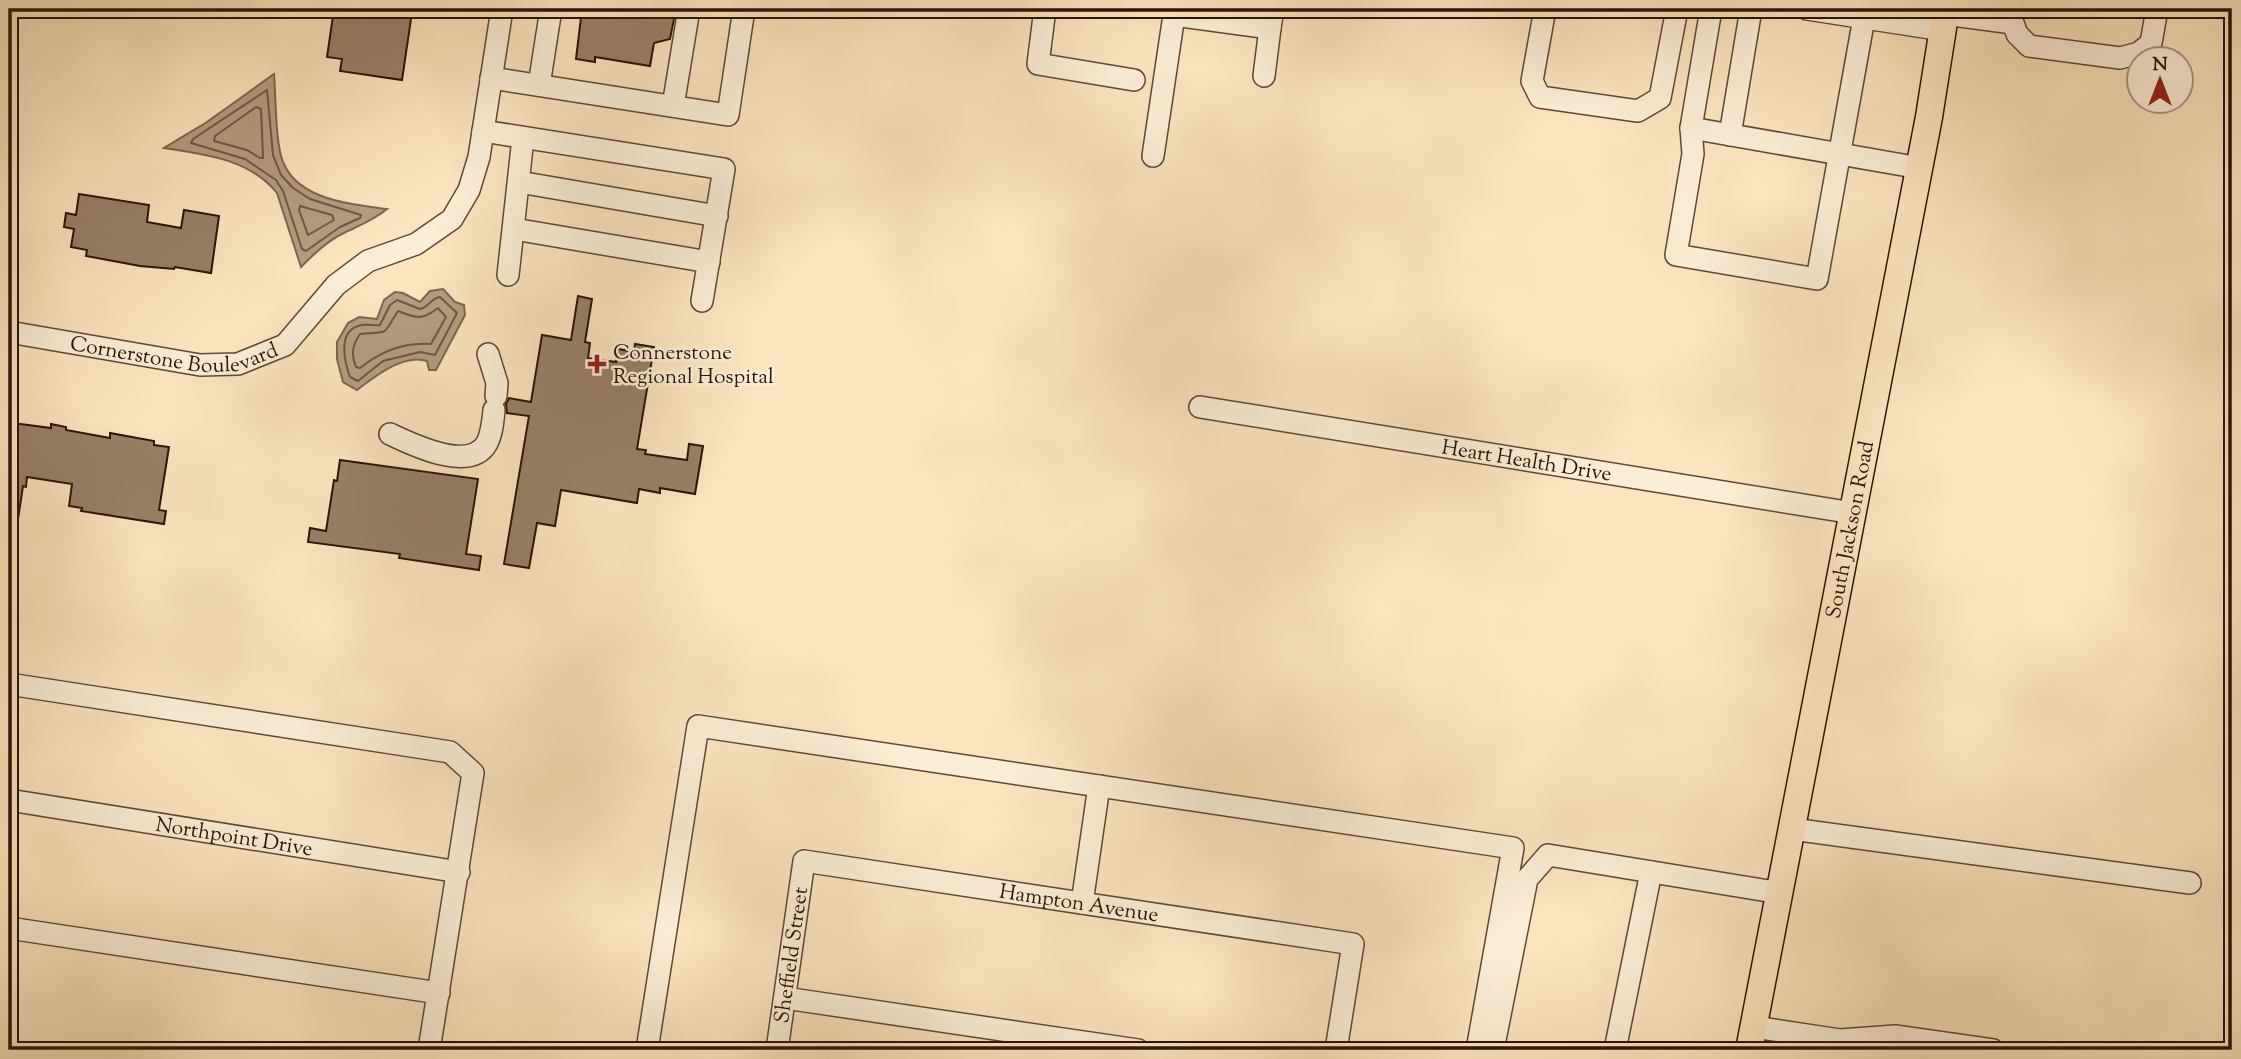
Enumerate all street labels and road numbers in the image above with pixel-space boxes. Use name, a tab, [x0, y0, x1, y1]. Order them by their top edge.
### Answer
street label: Cornerstone Boulevard	[68, 330, 283, 382]
street label: Heart Health Drive	[1439, 433, 1614, 491]
street label: South Jackson Road	[1820, 438, 1883, 621]
street label: Northpoint Drive	[153, 811, 315, 865]
street label: Hampton Avenue	[997, 878, 1160, 931]
street label: Sheffield Street	[768, 885, 817, 1025]

